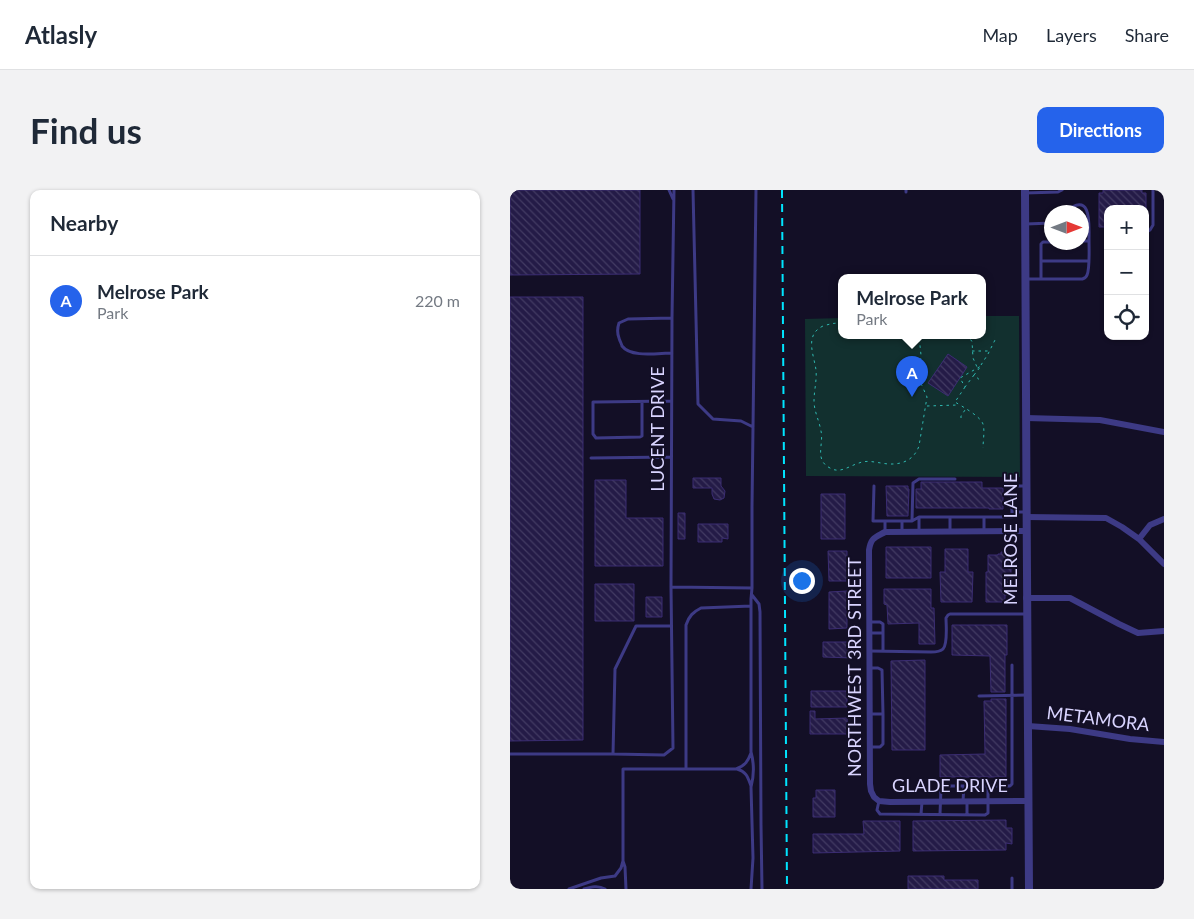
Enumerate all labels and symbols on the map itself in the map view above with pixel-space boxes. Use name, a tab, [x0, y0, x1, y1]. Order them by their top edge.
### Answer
north arrow	[1044, 205, 1089, 250]
pin: A	[896, 356, 928, 397]
street label: LUCENT DRIVE	[646, 366, 668, 492]
street label: MELROSE LANE	[999, 473, 1021, 605]
street label: NORTHWEST 3RD STREET	[843, 557, 865, 777]
your location	[789, 568, 815, 594]
street label: METAMORA	[1046, 701, 1152, 735]
street label: GLADE DRIVE	[892, 774, 1008, 796]

